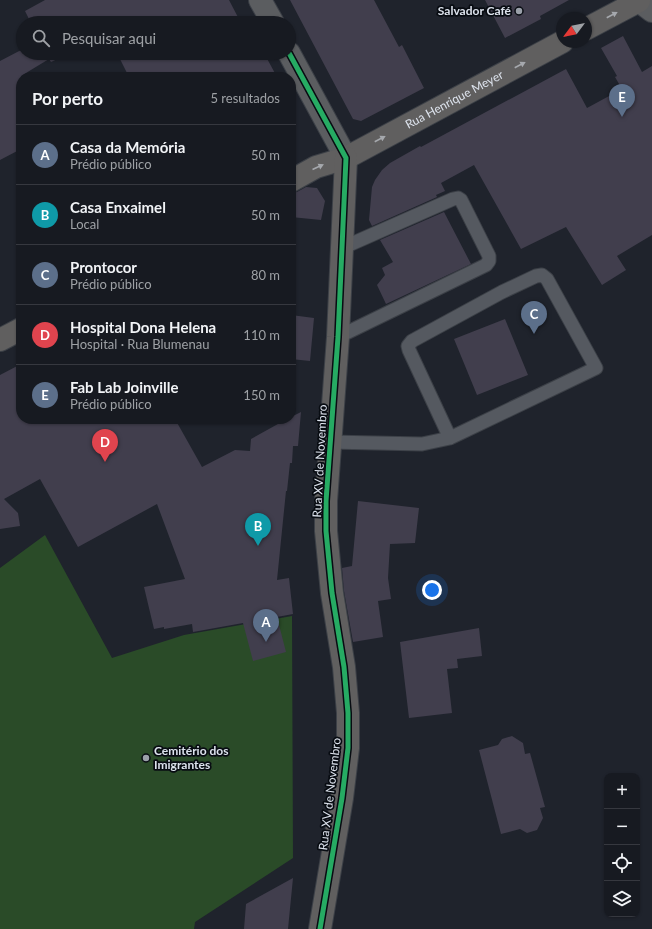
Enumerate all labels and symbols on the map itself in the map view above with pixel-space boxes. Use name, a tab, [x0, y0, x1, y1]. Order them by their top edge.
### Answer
place label: Salvador Café	[438, 3, 512, 18]
marker: Salvador Café	[514, 6, 524, 16]
north arrow	[556, 12, 592, 48]
one-way arrow	[606, 12, 618, 18]
one-way arrow	[514, 61, 525, 68]
street label: Rua Henrique Meyer	[403, 67, 506, 132]
pin: E	[609, 84, 635, 117]
one-way arrow	[375, 136, 386, 143]
one-way arrow	[312, 164, 323, 170]
pin: C	[521, 301, 547, 334]
street label: Rua XV de Novembro	[309, 404, 330, 518]
pin: D	[92, 429, 118, 462]
pin: B	[245, 513, 271, 546]
your location	[422, 580, 442, 600]
pin: A	[253, 609, 279, 642]
street label: Rua XV de Novembro	[315, 737, 344, 851]
place label: Cemitério dos Imigrantes	[154, 743, 228, 772]
marker: Cemitério dos Imigrantes	[141, 753, 151, 763]

